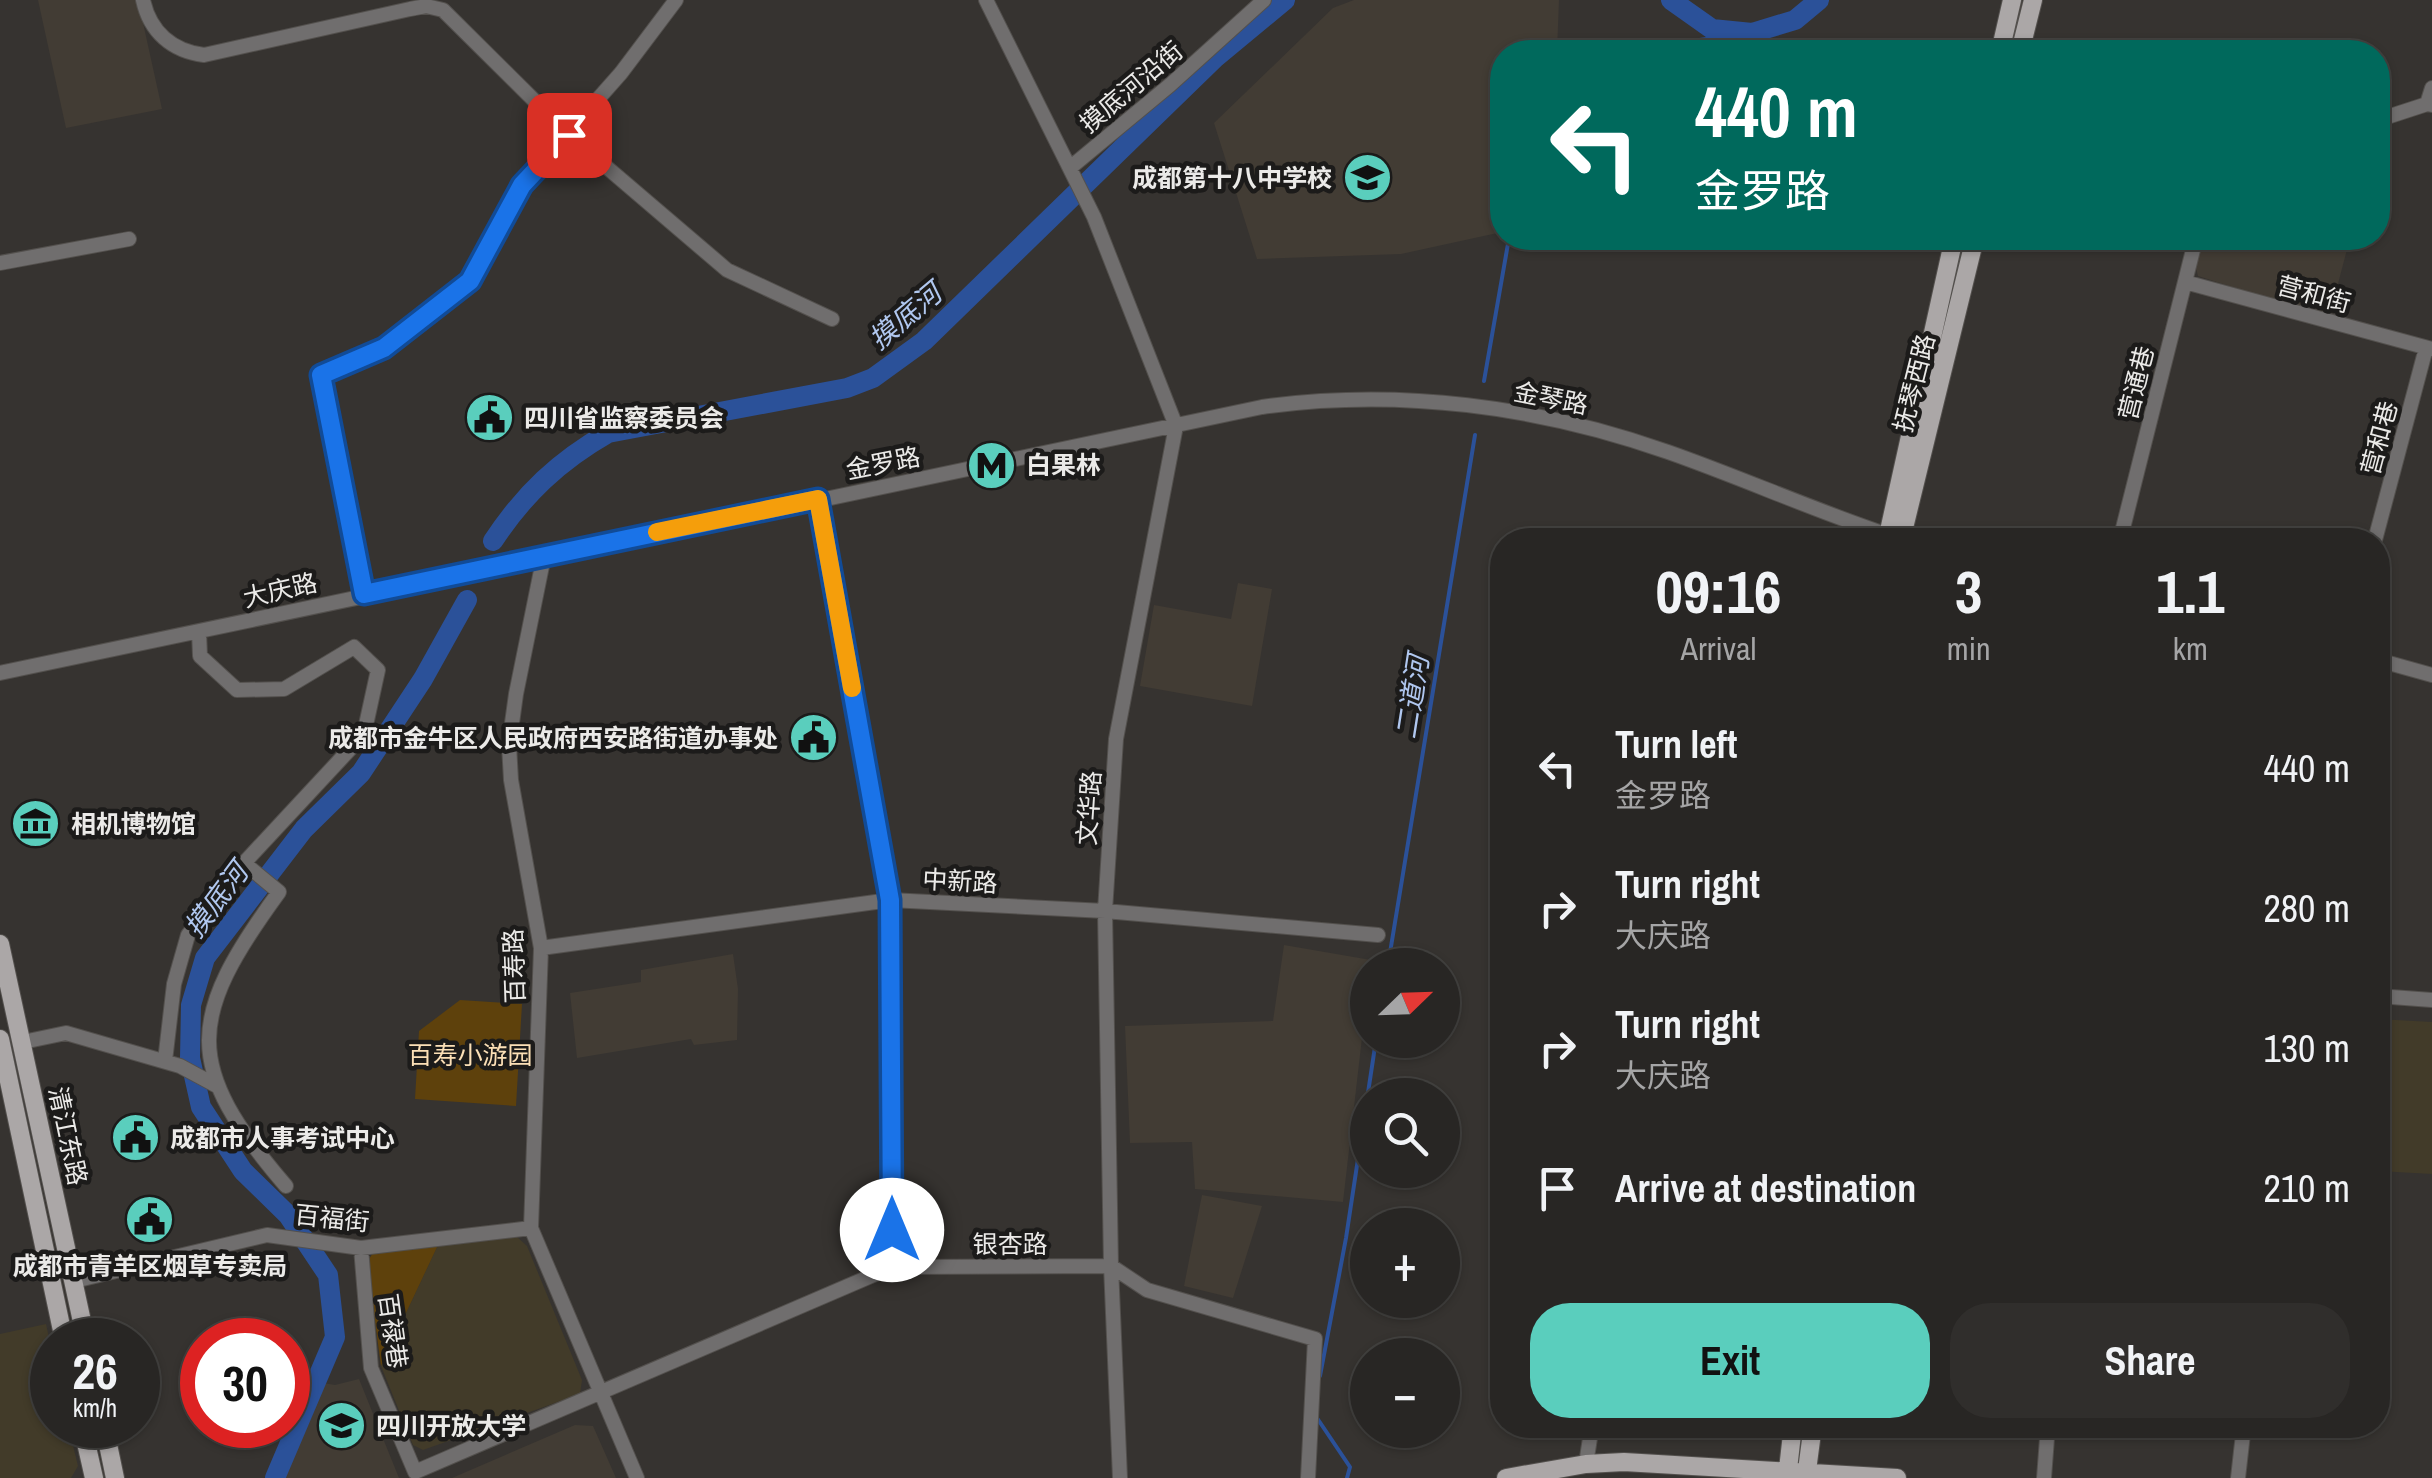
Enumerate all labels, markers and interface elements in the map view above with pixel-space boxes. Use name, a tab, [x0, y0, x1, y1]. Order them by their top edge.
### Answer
street label: 摸底河沿街	[1072, 34, 1190, 140]
text: 440 m	[1695, 65, 1858, 159]
icon: left	[1530, 80, 1660, 210]
pin	[527, 93, 612, 178]
icon: arrive	[542, 108, 597, 163]
school or university icon: 成都第十八中学校	[1341, 152, 1393, 204]
text: 金罗路	[1695, 160, 1830, 221]
place label: 成都第十八中学校	[1132, 161, 1332, 195]
street label: 营和街	[2273, 268, 2355, 320]
water label: 摸底河	[861, 271, 953, 358]
street label: 抚琴西路	[1885, 330, 1943, 436]
street label: 营通巷	[2110, 342, 2162, 424]
street label: 金琴路	[1511, 374, 1591, 422]
public building icon: 四川省监察委员会	[463, 392, 515, 444]
street label: 营和巷	[2353, 397, 2405, 479]
place label: 四川省监察委员会	[524, 401, 724, 435]
street label: 金罗路	[843, 439, 923, 487]
metro station icon: 白果林	[965, 439, 1017, 491]
place label: 白果林	[1026, 448, 1101, 482]
text: 09:16	[1656, 551, 1781, 632]
text: 3	[1955, 551, 1982, 632]
text: 1.1	[2156, 551, 2224, 632]
street label: 大庆路	[240, 565, 320, 615]
text: Arrival	[1681, 627, 1756, 670]
text: min	[1947, 627, 1991, 670]
text: km	[2173, 627, 2208, 670]
water label: 二道河	[1387, 648, 1438, 741]
public building icon: 成都市金牛区人民政府西安路街道办事处	[787, 712, 839, 764]
text: Turn left	[1615, 719, 1737, 770]
place label: 成都市金牛区人民政府西安路街道办事处	[328, 721, 778, 755]
icon: left	[1530, 741, 1585, 796]
text: 440 m	[2263, 743, 2350, 794]
street label: 文华路	[1069, 769, 1109, 847]
text: 金罗路	[1615, 774, 1711, 817]
museum icon: 相机博物馆	[10, 798, 62, 850]
place label: 相机博物馆	[71, 807, 196, 841]
water label: 摸底河	[176, 851, 259, 945]
text: Turn right	[1615, 859, 1760, 910]
street label: 中新路	[922, 862, 998, 900]
icon: right	[1530, 881, 1585, 936]
text: 280 m	[2263, 883, 2350, 934]
text: 大庆路	[1615, 914, 1711, 957]
street label: 百寿路	[496, 928, 532, 1004]
north arrow	[1350, 948, 1460, 1058]
map controls	[1350, 948, 1460, 1448]
text: Turn right	[1615, 999, 1760, 1050]
icon: right	[1530, 1021, 1585, 1076]
text: 130 m	[2263, 1023, 2350, 1074]
park label: 百寿小游园	[407, 1038, 533, 1072]
text: 大庆路	[1615, 1054, 1711, 1097]
button: search	[1350, 1078, 1460, 1188]
street label: 清江东路	[41, 1084, 95, 1188]
public building icon: 成都市人事考试中心	[109, 1112, 161, 1164]
place label: 成都市人事考试中心	[170, 1121, 395, 1155]
icon: arrive	[1530, 1161, 1585, 1216]
text: Arrive at destination	[1615, 1163, 1916, 1214]
text: 210 m	[2263, 1163, 2350, 1214]
position arrow	[840, 1178, 944, 1282]
public building icon: 成都市青羊区烟草专卖局	[124, 1194, 176, 1246]
street label: 百福街	[293, 1197, 371, 1239]
button: +	[1350, 1208, 1460, 1318]
street label: 银杏路	[972, 1227, 1048, 1261]
place label: 成都市青羊区烟草专卖局	[12, 1249, 288, 1283]
street label: 百禄巷	[371, 1291, 415, 1371]
button: Exit	[1530, 1303, 1930, 1418]
button: Share	[1950, 1303, 2350, 1418]
speed limit sign: 30	[180, 1318, 310, 1448]
text: 26	[72, 1337, 118, 1405]
button: −	[1350, 1338, 1460, 1448]
text: km/h	[73, 1391, 117, 1425]
school or university icon: 四川开放大学	[315, 1400, 367, 1452]
place label: 四川开放大学	[376, 1409, 526, 1443]

